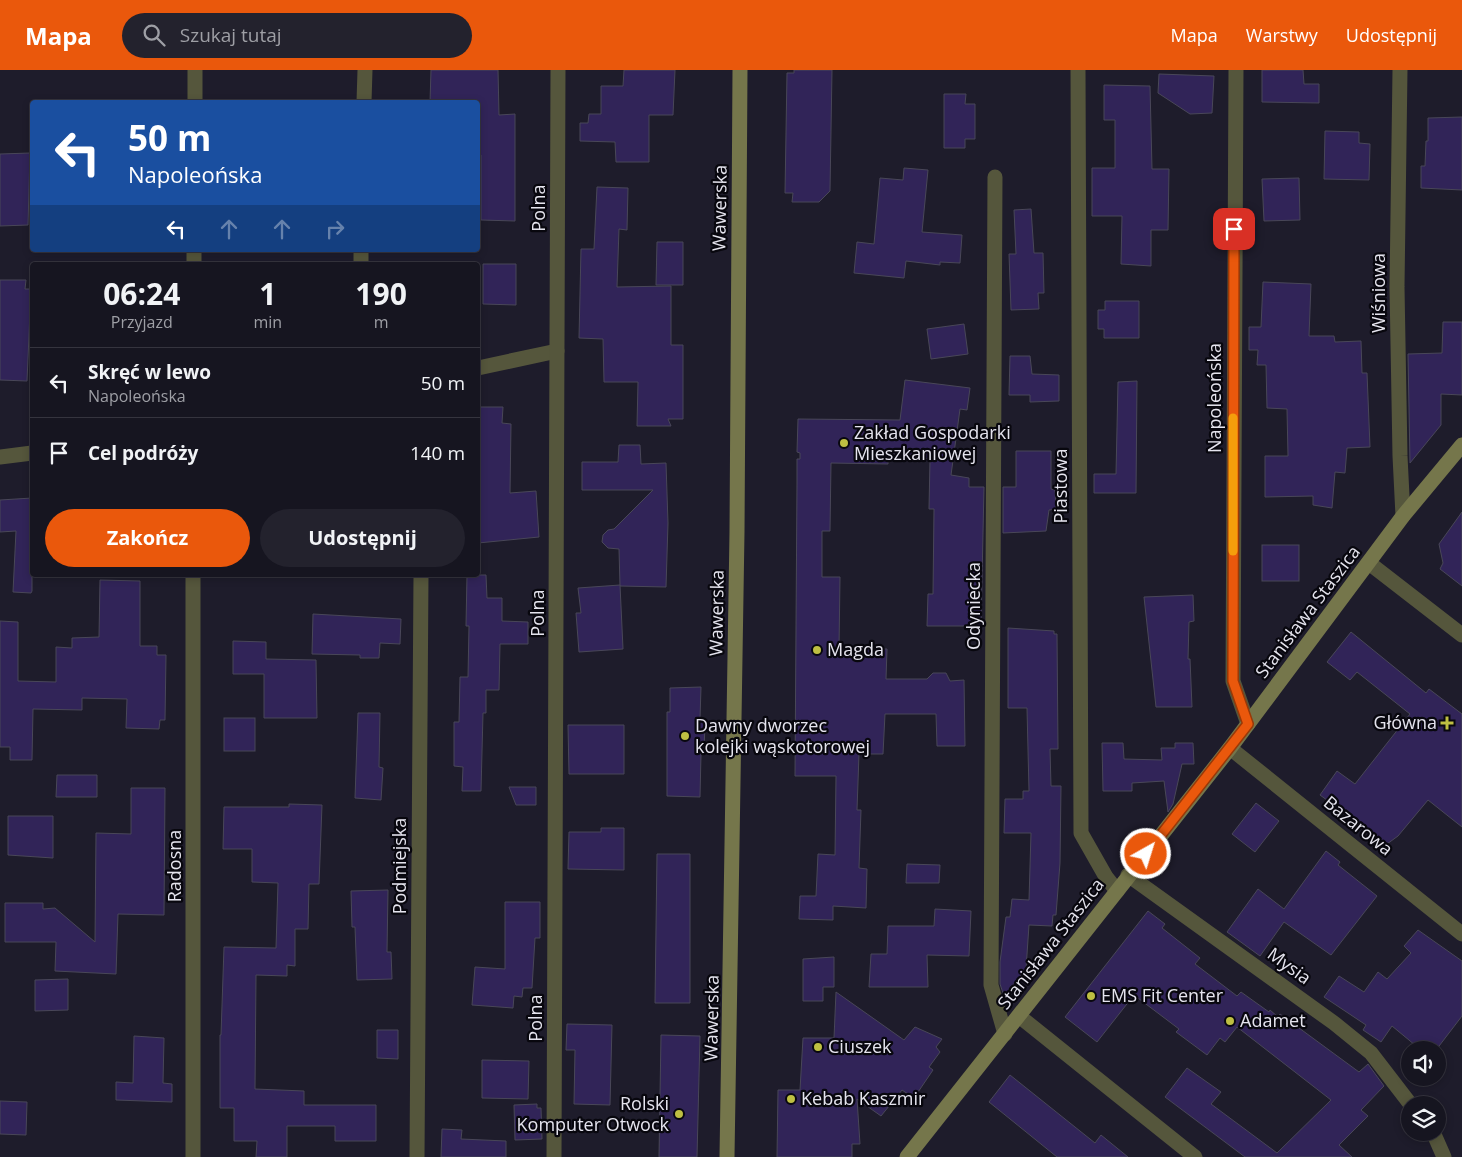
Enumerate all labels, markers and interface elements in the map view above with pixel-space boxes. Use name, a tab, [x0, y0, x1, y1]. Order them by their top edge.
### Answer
search box	[122, 13, 472, 58]
text: Mapa	[25, 19, 92, 52]
icon: search	[140, 21, 168, 49]
text: Szukaj tutaj	[180, 22, 282, 48]
text: Mapa	[1171, 23, 1218, 47]
text: Warstwy	[1246, 23, 1318, 47]
text: Udostępnij	[1346, 23, 1437, 47]
text: 50 m	[128, 114, 211, 161]
icon: left	[45, 120, 110, 185]
text: Napoleońska	[128, 159, 262, 189]
street label: Wawerska	[706, 165, 732, 251]
street label: Polna	[526, 184, 550, 232]
pin	[1213, 208, 1255, 250]
icon: left	[162, 215, 190, 243]
icon: ahead	[215, 215, 243, 243]
icon: ahead	[268, 215, 296, 243]
icon: right	[321, 215, 349, 243]
icon: arrive	[1220, 215, 1248, 243]
street label: Wiśniowa	[1366, 253, 1390, 333]
text: 06:24	[103, 273, 180, 314]
text: 1	[259, 273, 276, 314]
text: 190	[355, 273, 407, 314]
text: Przyjazd	[111, 311, 173, 333]
text: min	[254, 311, 282, 333]
text: m	[374, 311, 389, 333]
street label: Napoleońska	[1202, 343, 1226, 453]
text: Skręć w lewo	[88, 359, 211, 385]
icon: left	[45, 369, 73, 397]
text: 50 m	[421, 370, 465, 396]
text: Napoleońska	[88, 385, 186, 407]
place label: Zakład Gospodarki Mieszkaniowej	[854, 420, 1011, 465]
marker: Zakład Gospodarki Mieszkaniowej	[838, 437, 850, 449]
icon: arrive	[45, 439, 73, 467]
text: Cel podróży	[88, 440, 198, 466]
text: 140 m	[410, 440, 465, 466]
street label: Piastowa	[1048, 448, 1072, 524]
button: Zakończ	[45, 509, 250, 567]
button: Udostępnij	[260, 509, 465, 567]
street label: Stanisława Staszica	[1249, 540, 1365, 683]
street label: Odyniecka	[961, 562, 985, 650]
street label: Wawerska	[703, 570, 729, 656]
street label: Polna	[525, 589, 549, 637]
place label: Magda	[827, 637, 884, 661]
marker: Magda	[811, 644, 823, 656]
place label: Główna	[1374, 710, 1437, 734]
place label: Dawny dworzec kolejki wąskotorowej	[695, 713, 870, 758]
marker: Główna	[1441, 717, 1453, 729]
marker: Dawny dworzec kolejki wąskotorowej	[679, 730, 691, 742]
street label: Bazarowa	[1319, 790, 1398, 860]
street label: Podmiejska	[387, 818, 411, 914]
position arrow	[1119, 827, 1171, 879]
street label: Radosna	[162, 830, 186, 902]
street label: Stanisława Staszica	[991, 873, 1109, 1014]
street label: Mysia	[1263, 941, 1316, 989]
street label: Wawerska	[698, 975, 724, 1061]
place label: EMS Fit Center	[1101, 983, 1224, 1007]
marker: EMS Fit Center	[1085, 990, 1097, 1002]
street label: Polna	[523, 994, 547, 1042]
place label: Adamet	[1240, 1008, 1306, 1032]
marker: Adamet	[1224, 1015, 1236, 1027]
place label: Ciuszek	[828, 1034, 892, 1058]
marker: Ciuszek	[812, 1041, 824, 1053]
map controls	[1401, 1041, 1446, 1141]
button: sound	[1401, 1041, 1446, 1086]
place label: Kebab Kaszmir	[801, 1086, 926, 1110]
place label: Rolski Komputer Otwock	[517, 1091, 670, 1136]
marker: Kebab Kaszmir	[785, 1093, 797, 1105]
button: layers	[1401, 1096, 1446, 1141]
marker: Rolski Komputer Otwock	[673, 1108, 685, 1120]

